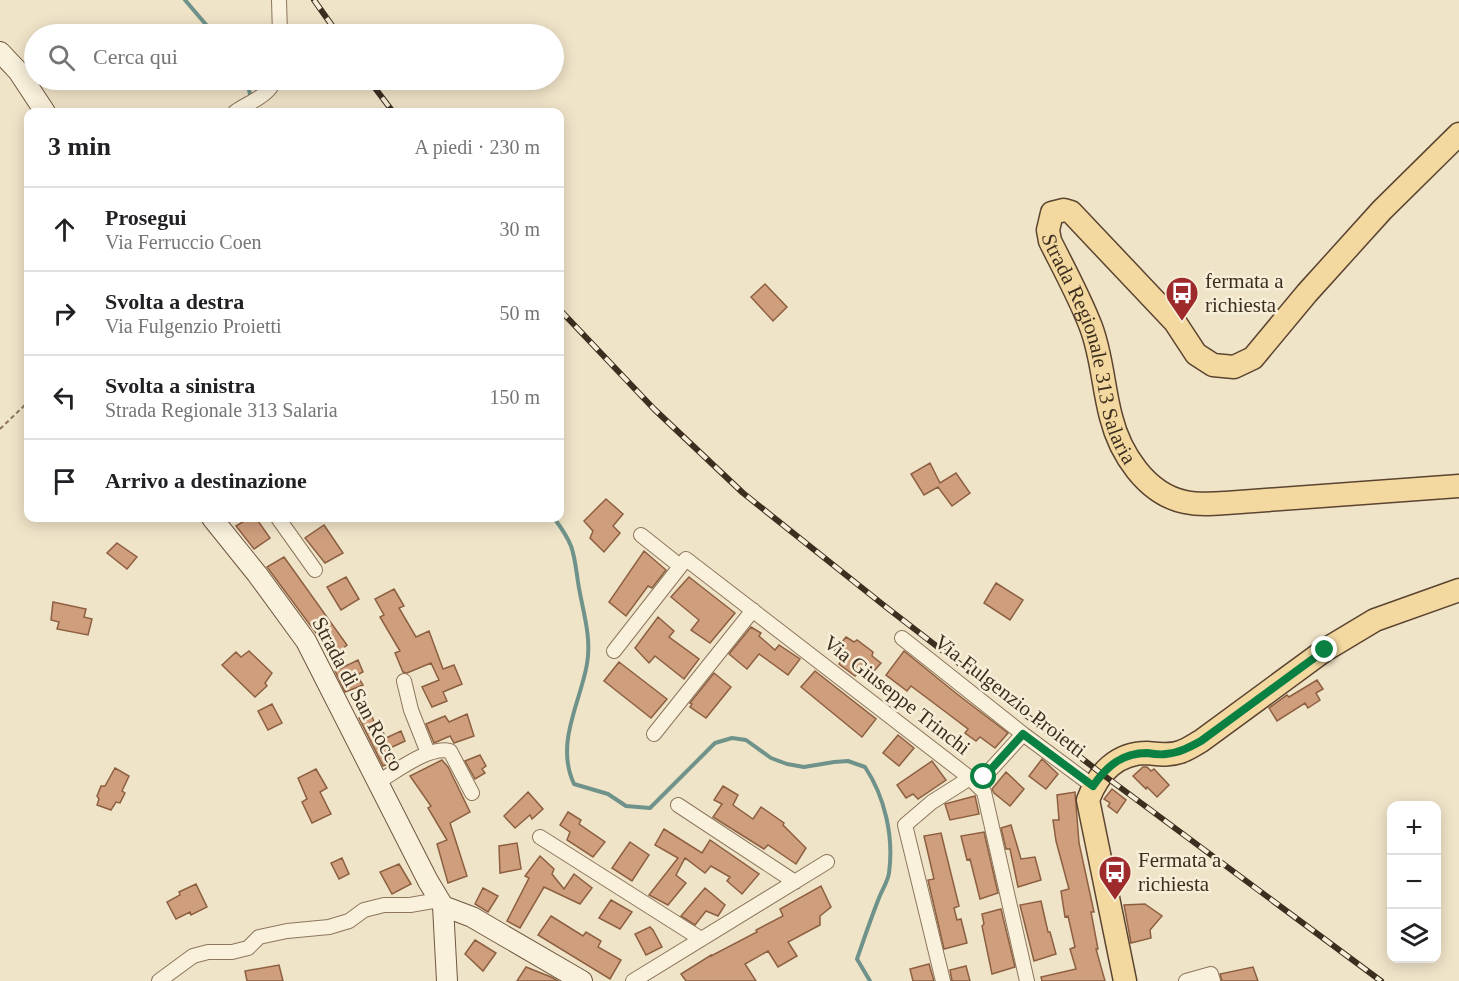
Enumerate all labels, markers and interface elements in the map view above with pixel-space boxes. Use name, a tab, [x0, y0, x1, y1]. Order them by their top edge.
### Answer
search box	[24, 24, 564, 90]
icon: search	[45, 41, 78, 74]
text: Cerca qui	[93, 44, 178, 69]
text: 3 min	[48, 132, 111, 161]
text: A piedi · 230 m	[414, 136, 540, 158]
text: Prosegui	[105, 205, 186, 230]
icon: ahead	[48, 213, 81, 246]
text: 30 m	[499, 218, 540, 240]
text: Via Ferruccio Coen	[105, 231, 262, 253]
street label: Strada Regionale 313 Salaria	[1037, 232, 1142, 469]
place label: fermata a richiesta	[1205, 269, 1284, 317]
bus stop icon: fermata a richiesta	[1164, 275, 1200, 322]
text: Svolta a destra	[105, 289, 244, 314]
icon: right	[48, 297, 81, 330]
text: 50 m	[499, 302, 540, 324]
text: Via Fulgenzio Proietti	[105, 315, 282, 337]
text: Svolta a sinistra	[105, 373, 255, 398]
icon: left	[48, 381, 81, 414]
text: 150 m	[489, 386, 540, 408]
text: Strada Regionale 313 Salaria	[105, 399, 338, 421]
icon: arrive	[48, 465, 81, 498]
text: Arrivo a destinazione	[105, 468, 307, 493]
street label: Strada di San Rocco	[307, 613, 409, 775]
street label: Via Fulgenzio Proietti	[930, 629, 1091, 763]
street label: Via Giuseppe Trinchi	[819, 630, 975, 760]
route end	[1311, 636, 1337, 662]
route start	[970, 763, 996, 789]
map controls	[1387, 801, 1441, 963]
button: +	[1387, 801, 1441, 855]
place label: Fermata a richiesta	[1138, 848, 1222, 896]
bus stop icon: Fermata a richiesta	[1097, 854, 1133, 901]
button: −	[1387, 855, 1441, 909]
button: layers	[1387, 909, 1441, 963]

